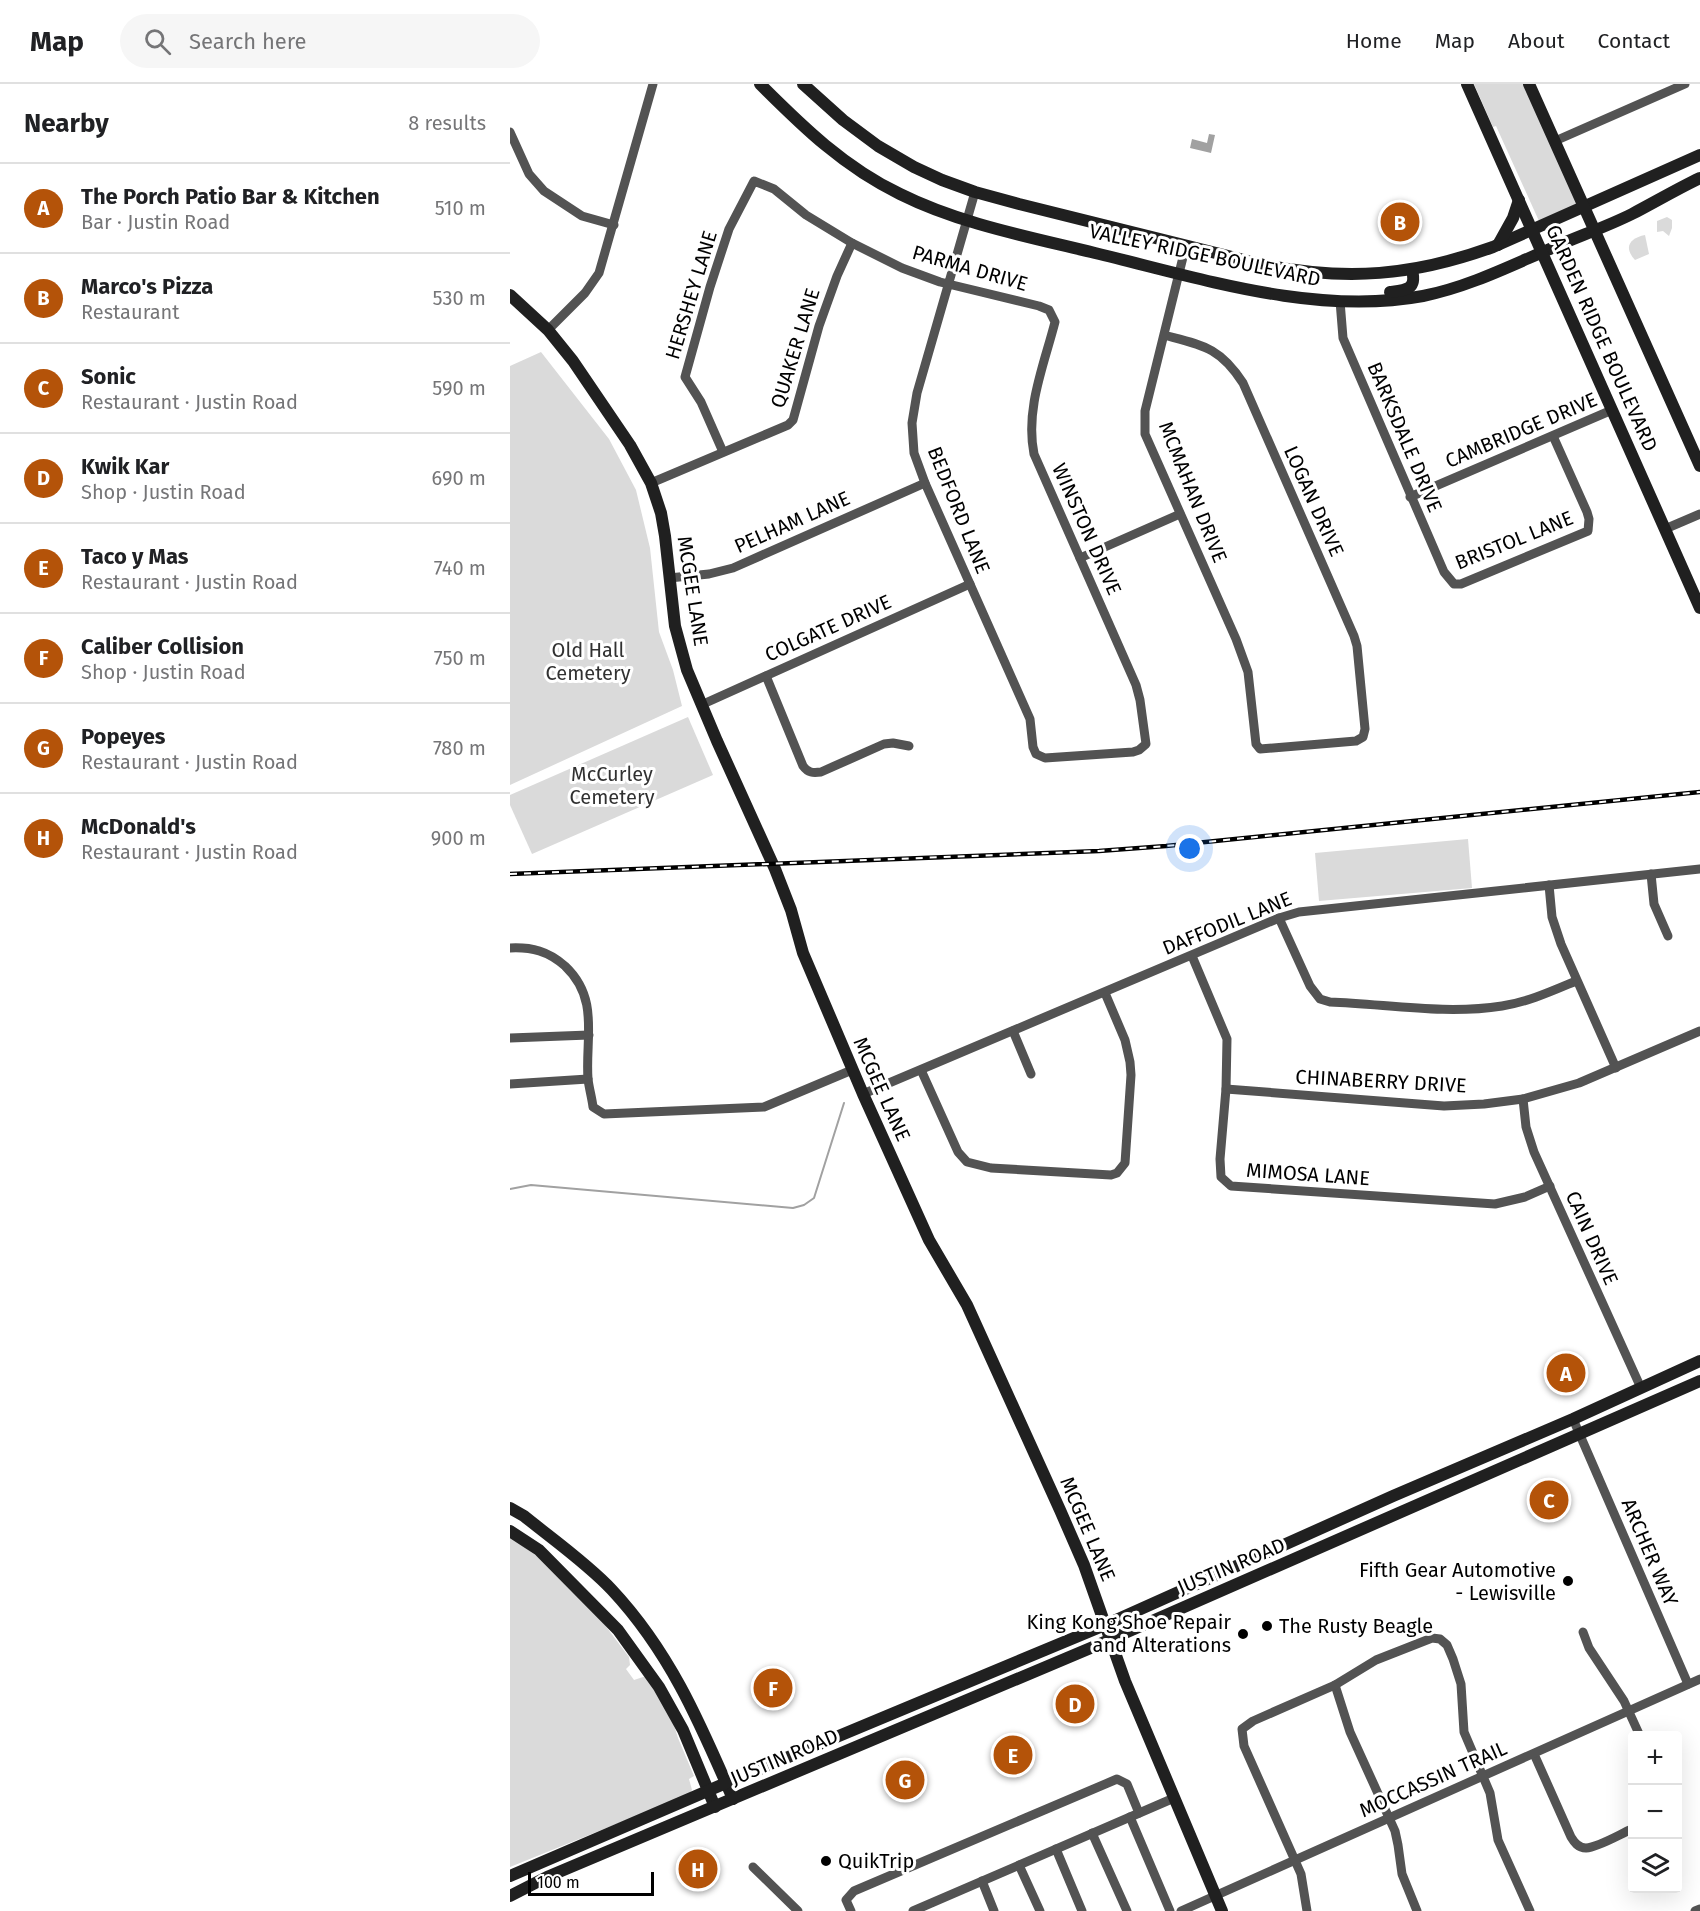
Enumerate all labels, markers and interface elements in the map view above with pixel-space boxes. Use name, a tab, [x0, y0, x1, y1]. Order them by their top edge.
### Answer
search box	[120, 14, 540, 68]
text: Map	[30, 25, 84, 58]
icon: search	[141, 25, 174, 58]
text: Search here	[189, 28, 307, 55]
text: Home	[1346, 28, 1402, 54]
text: Map	[1435, 28, 1475, 54]
text: About	[1508, 28, 1565, 54]
text: Contact	[1598, 28, 1670, 54]
text: Nearby	[24, 108, 109, 139]
text: 8 results	[408, 111, 486, 135]
text: The Porch Patio Bar & Kitchen	[81, 183, 380, 210]
text: A	[38, 196, 49, 220]
text: 510 m	[435, 196, 486, 220]
pin: B	[1380, 200, 1420, 244]
text: Bar · Justin Road	[81, 210, 230, 234]
street label: VALLEY RIDGE BOULEVARD	[1087, 219, 1323, 291]
street label: GARDEN RIDGE BOULEVARD	[1541, 221, 1663, 455]
street label: HERSHEY LANE	[660, 228, 722, 362]
street label: PARMA DRIVE	[909, 240, 1031, 296]
text: Marco's Pizza	[81, 273, 213, 300]
street label: QUAKER LANE	[765, 285, 825, 411]
text: B	[37, 286, 50, 310]
text: 530 m	[433, 286, 486, 310]
text: Restaurant	[81, 300, 179, 324]
street label: BARKSDALE DRIVE	[1363, 358, 1447, 516]
text: Sonic	[81, 363, 136, 390]
text: C	[38, 376, 49, 400]
text: 590 m	[432, 376, 486, 400]
street label: CAMBRIDGE DRIVE	[1441, 387, 1601, 473]
text: Restaurant · Justin Road	[81, 390, 298, 414]
street label: MCMAHAN DRIVE	[1154, 418, 1232, 566]
street label: LOGAN DRIVE	[1279, 442, 1349, 560]
street label: BEDFORD LANE	[923, 443, 995, 577]
text: Kwik Kar	[81, 453, 169, 480]
street label: WINSTON DRIVE	[1047, 459, 1127, 599]
text: D	[37, 466, 50, 490]
text: 690 m	[432, 466, 486, 490]
text: Shop · Justin Road	[81, 480, 246, 504]
street label: PELHAM LANE	[730, 486, 854, 558]
street label: BRISTOL LANE	[1451, 505, 1577, 575]
street label: MCGEE LANE	[672, 534, 714, 648]
text: Taco y Mas	[81, 543, 188, 570]
text: E	[38, 556, 49, 580]
text: 740 m	[434, 556, 486, 580]
text: Restaurant · Justin Road	[81, 570, 298, 594]
street label: COLGATE DRIVE	[761, 589, 895, 667]
text: Caliber Collision	[81, 633, 244, 660]
park label: Old Hall Cemetery	[545, 638, 631, 685]
text: F	[39, 646, 48, 670]
text: 750 m	[434, 646, 486, 670]
text: Shop · Justin Road	[81, 660, 246, 684]
text: Popeyes	[81, 723, 165, 750]
text: G	[37, 736, 50, 760]
text: 780 m	[433, 736, 486, 760]
text: Restaurant · Justin Road	[81, 750, 298, 774]
park label: McCurley Cemetery	[569, 762, 655, 809]
text: McDonald's	[81, 813, 196, 840]
text: H	[37, 826, 50, 850]
text: 900 m	[431, 826, 486, 850]
your location	[1175, 834, 1204, 863]
text: Restaurant · Justin Road	[81, 840, 298, 864]
street label: DAFFODIL LANE	[1159, 886, 1295, 960]
street label: MCGEE LANE	[848, 1033, 916, 1145]
street label: CHINABERRY DRIVE	[1295, 1065, 1467, 1097]
street label: MIMOSA LANE	[1245, 1158, 1371, 1190]
street label: CAIN DRIVE	[1561, 1187, 1623, 1289]
pin: A	[1546, 1350, 1586, 1396]
street label: MCGEE LANE	[1055, 1473, 1121, 1585]
pin: C	[1530, 1478, 1568, 1522]
street label: ARCHER WAY	[1617, 1495, 1683, 1609]
street label: JUSTIN ROAD	[1173, 1533, 1289, 1599]
place label: Fifth Gear Automotive - Lewisville	[1359, 1558, 1556, 1605]
marker: Fifth Gear Automotive - Lewisville	[1561, 1574, 1575, 1588]
place label: King Kong Shoe Repair and Alterations	[1026, 1610, 1231, 1657]
place label: The Rusty Beagle	[1279, 1614, 1433, 1638]
marker: The Rusty Beagle	[1260, 1619, 1274, 1633]
marker: King Kong Shoe Repair and Alterations	[1236, 1627, 1250, 1641]
pin: F	[754, 1666, 792, 1710]
pin: D	[1056, 1682, 1094, 1726]
street label: JUSTIN ROAD	[726, 1724, 842, 1790]
map controls	[1628, 1731, 1682, 1893]
button: +	[1628, 1731, 1682, 1785]
pin: E	[994, 1732, 1032, 1778]
street label: MOCCASSIN TRAIL	[1356, 1736, 1510, 1822]
pin: G	[886, 1758, 924, 1802]
button: −	[1628, 1785, 1682, 1839]
button: layers	[1628, 1839, 1682, 1893]
pin: H	[678, 1846, 717, 1892]
place label: QuikTrip	[838, 1849, 914, 1873]
marker: QuikTrip	[819, 1854, 833, 1868]
scale bar	[528, 1869, 654, 1896]
text: 100 m	[537, 1873, 580, 1892]

